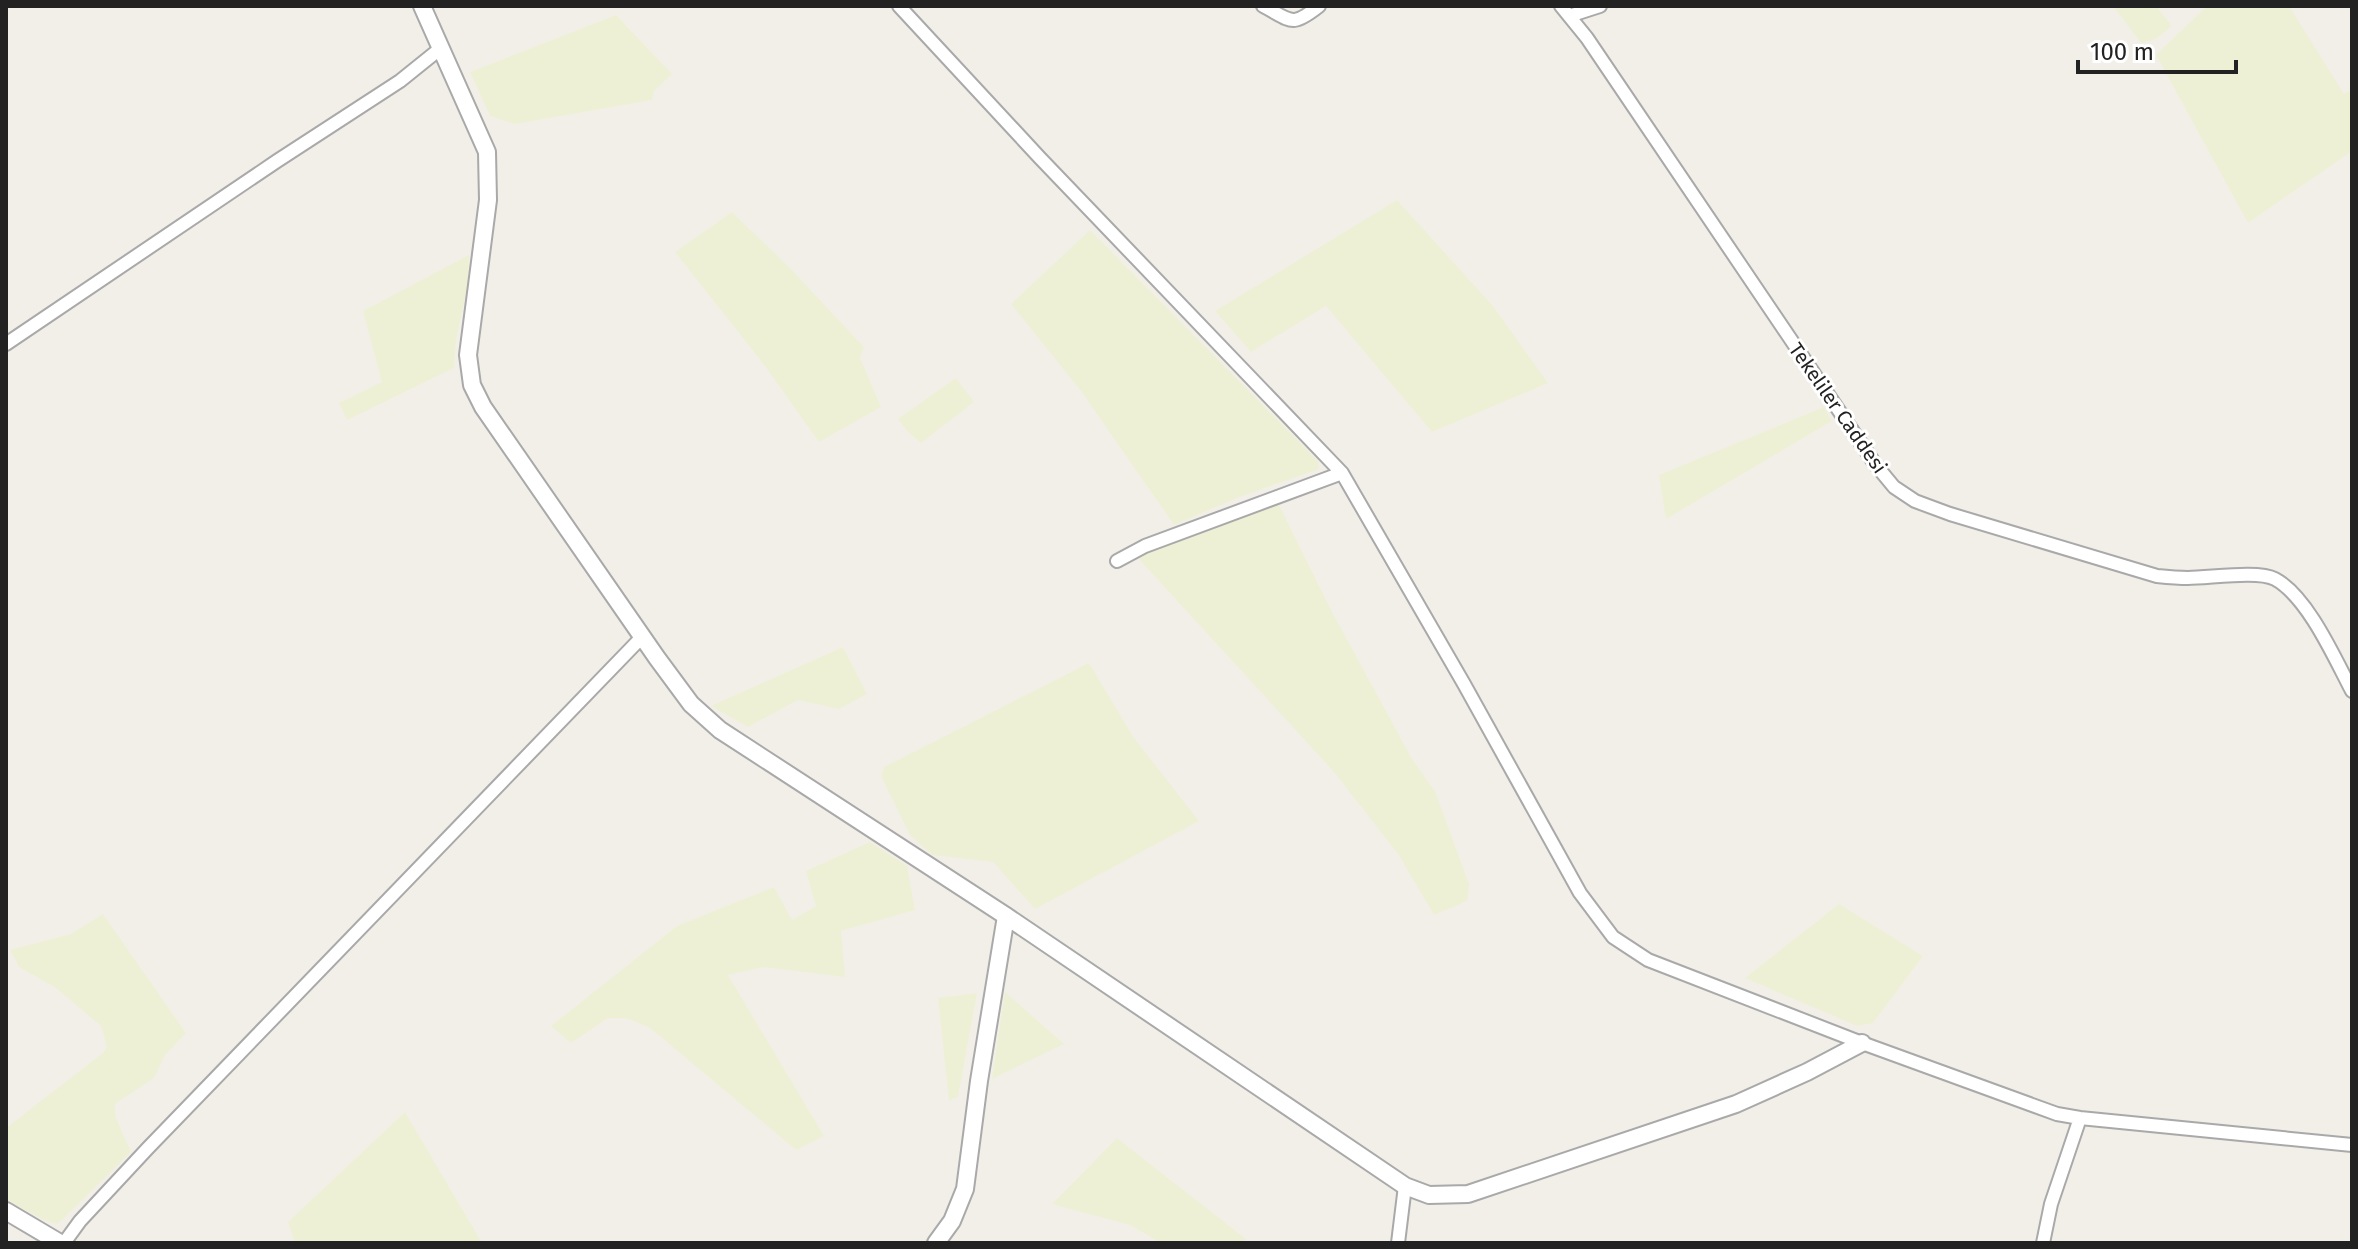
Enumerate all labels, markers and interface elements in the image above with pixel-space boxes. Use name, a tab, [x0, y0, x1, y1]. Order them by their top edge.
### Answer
scale bar	[2078, 24, 2236, 74]
text: 100 m	[2090, 38, 2154, 66]
street label: Tekeliler Caddesi	[1784, 338, 1892, 478]

